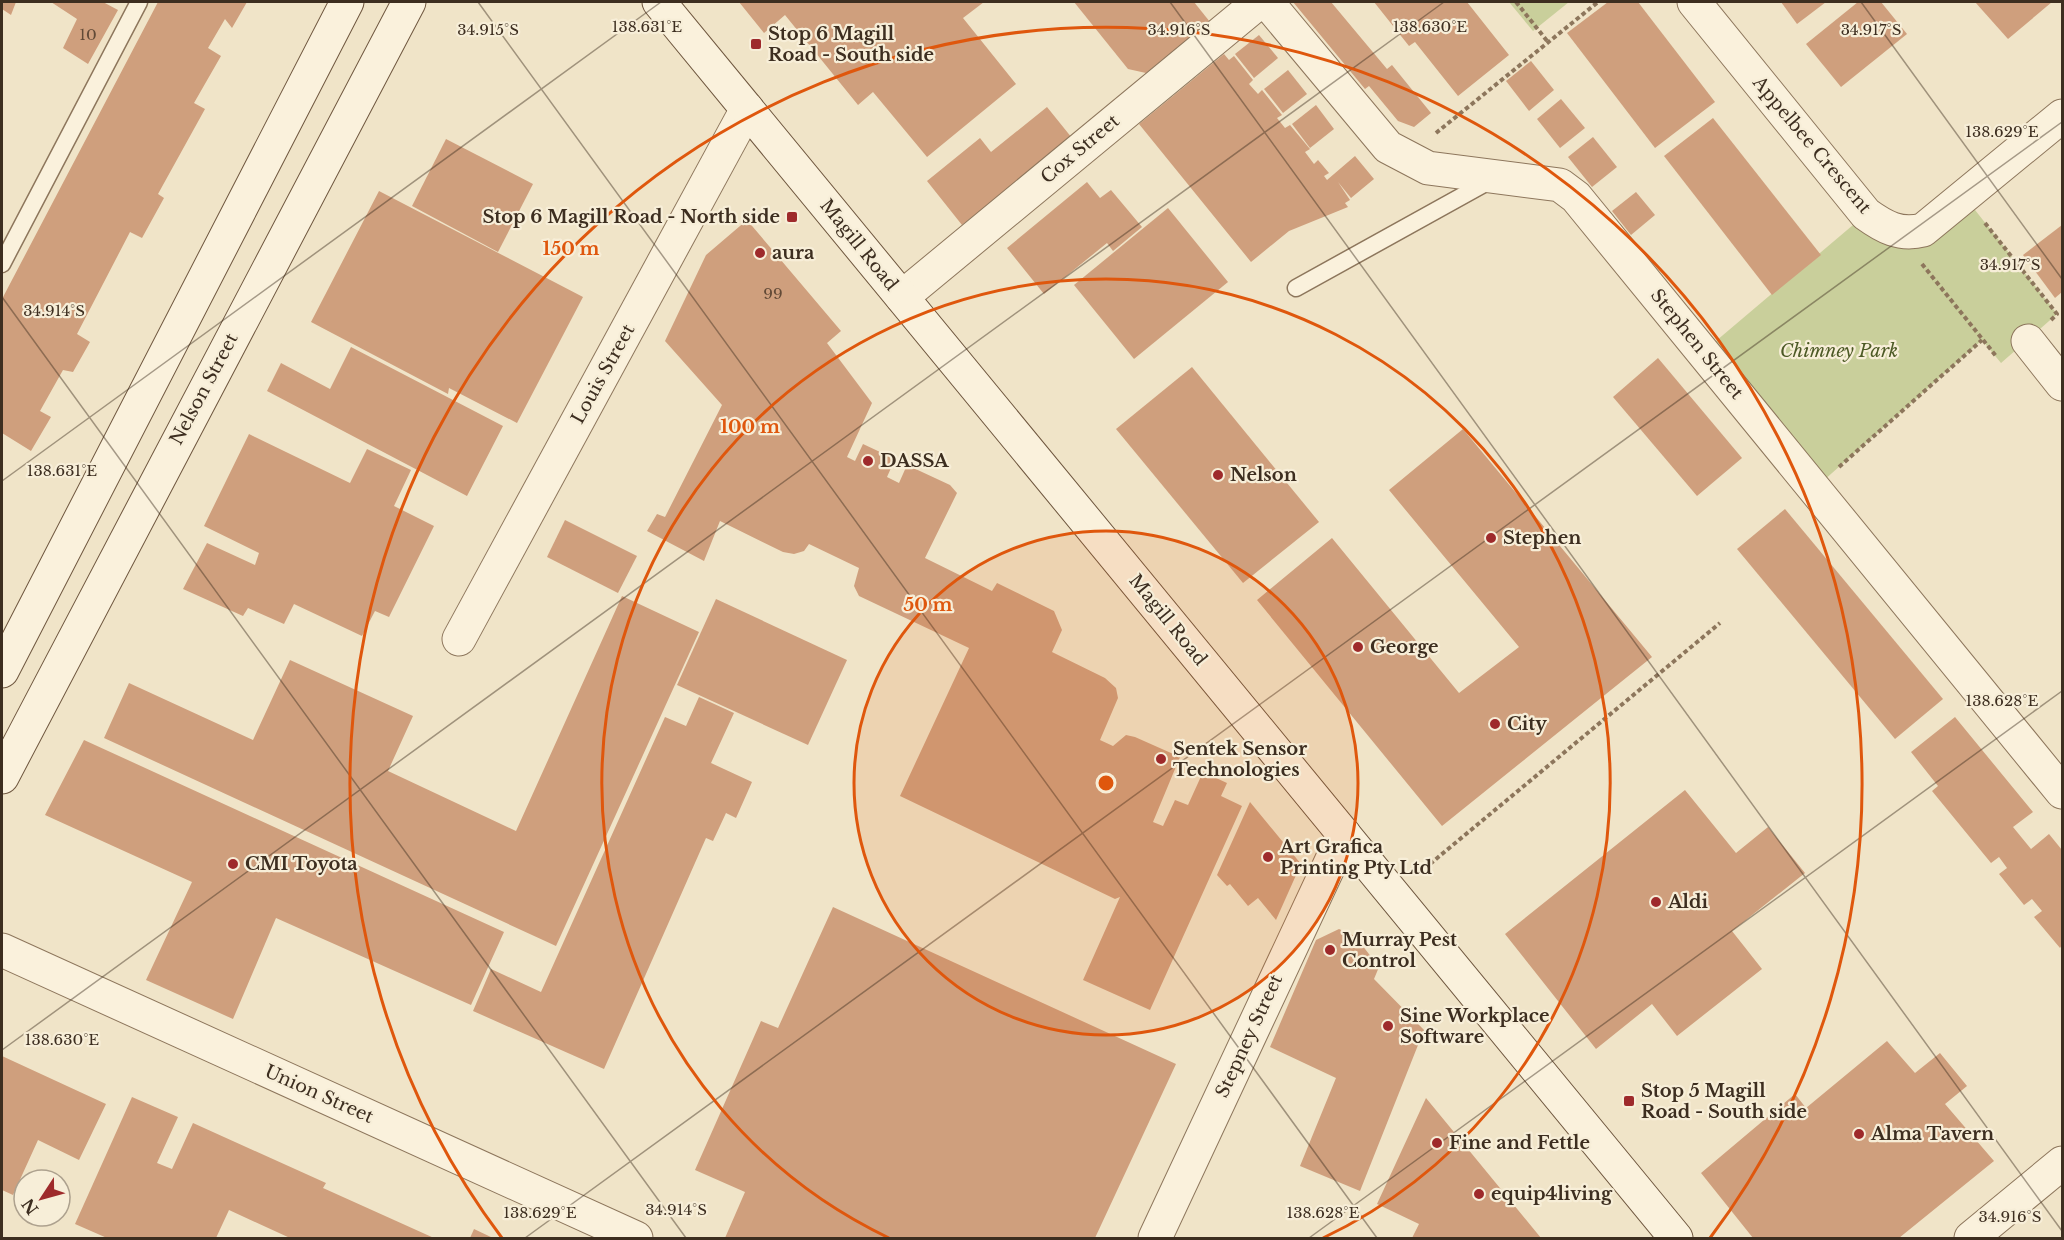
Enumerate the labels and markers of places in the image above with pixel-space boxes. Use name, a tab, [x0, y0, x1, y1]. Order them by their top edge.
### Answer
place label: Stop 6 Magill Road - South side	[768, 23, 934, 66]
marker: Stop 6 Magill Road - South side	[749, 37, 763, 51]
place label: Stop 6 Magill Road - North side	[482, 206, 780, 228]
marker: Stop 6 Magill Road - North side	[785, 210, 799, 224]
place label: aura	[772, 242, 815, 264]
marker: aura	[753, 246, 767, 260]
place label: DASSA	[880, 450, 950, 472]
marker: DASSA	[861, 454, 875, 468]
place label: Nelson	[1230, 464, 1297, 486]
marker: Nelson	[1211, 468, 1225, 482]
place label: Stephen	[1503, 527, 1581, 549]
marker: Stephen	[1484, 531, 1498, 545]
place label: George	[1370, 636, 1439, 658]
marker: George	[1351, 640, 1365, 654]
place label: City	[1507, 713, 1547, 735]
marker: City	[1488, 717, 1502, 731]
place label: Sentek Sensor Technologies	[1173, 738, 1307, 781]
marker: Sentek Sensor Technologies	[1154, 752, 1168, 766]
centre of rings	[1096, 773, 1116, 793]
place label: Art Grafica Printing Pty Ltd	[1279, 836, 1433, 879]
marker: Art Grafica Printing Pty Ltd	[1261, 850, 1275, 864]
place label: CMI Toyota	[245, 853, 358, 875]
marker: CMI Toyota	[226, 857, 240, 871]
place label: Aldi	[1667, 891, 1708, 913]
marker: Aldi	[1649, 895, 1663, 909]
place label: Murray Pest Control	[1342, 929, 1457, 972]
marker: Murray Pest Control	[1323, 943, 1337, 957]
place label: Sine Workplace Software	[1400, 1005, 1550, 1048]
marker: Sine Workplace Software	[1381, 1019, 1395, 1033]
place label: Stop 5 Magill Road - South side	[1641, 1080, 1807, 1123]
marker: Stop 5 Magill Road - South side	[1622, 1094, 1636, 1108]
place label: Alma Tavern	[1870, 1123, 1994, 1145]
marker: Alma Tavern	[1852, 1127, 1866, 1141]
place label: Fine and Fettle	[1449, 1132, 1590, 1154]
marker: Fine and Fettle	[1430, 1136, 1444, 1150]
place label: equip4living	[1491, 1183, 1613, 1205]
marker: equip4living	[1472, 1187, 1486, 1201]

